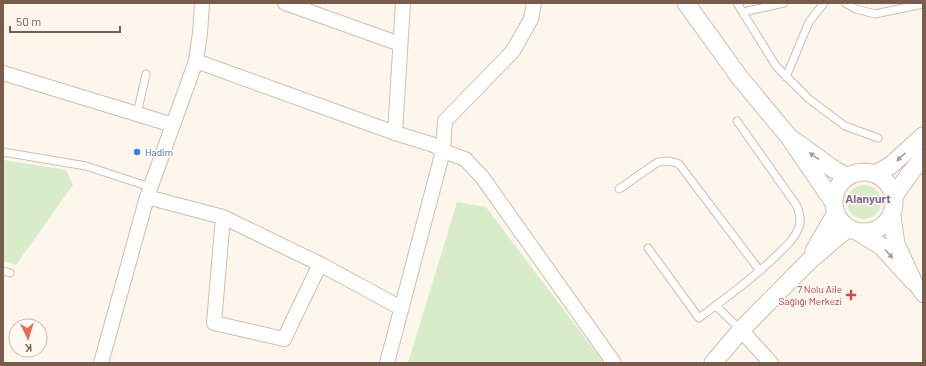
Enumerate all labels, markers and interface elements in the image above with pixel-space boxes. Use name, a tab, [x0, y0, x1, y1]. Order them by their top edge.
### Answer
scale bar	[10, 8, 120, 34]
text: 50 m	[16, 14, 41, 28]
place label: Hadim	[145, 146, 173, 158]
marker: Hadim	[132, 147, 142, 157]
one-way arrow	[809, 152, 819, 160]
one-way arrow	[895, 152, 906, 161]
district label: Alanyurt	[845, 191, 891, 205]
one-way arrow	[884, 250, 893, 259]
place label: 7 Nolu Aile Sağlığı Merkezi	[779, 283, 842, 307]
marker: 7 Nolu Aile Sağlığı Merkezi	[845, 289, 857, 301]
north arrow	[8, 318, 48, 358]
text: K	[25, 342, 33, 355]

